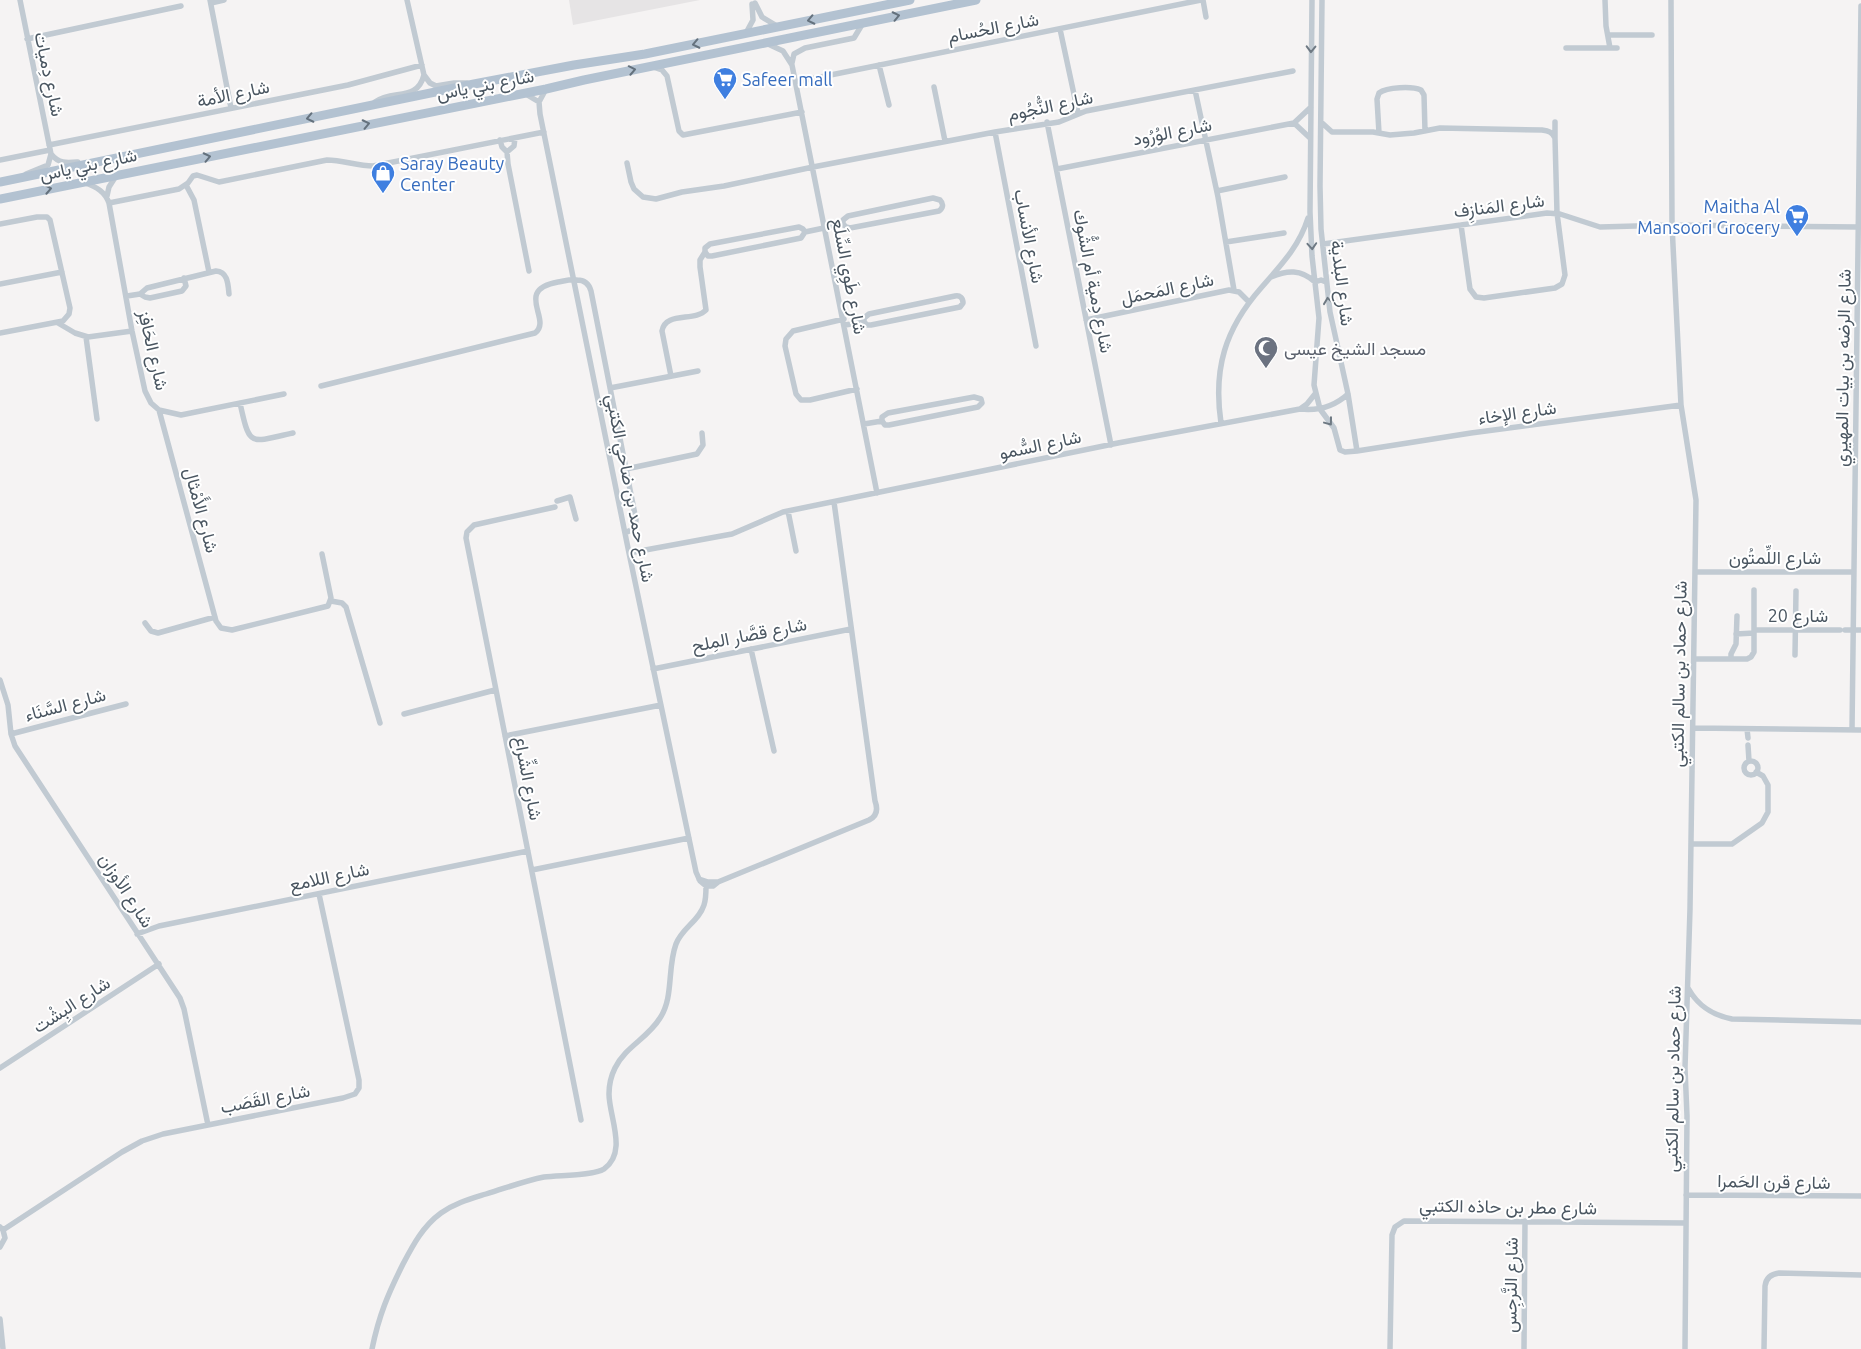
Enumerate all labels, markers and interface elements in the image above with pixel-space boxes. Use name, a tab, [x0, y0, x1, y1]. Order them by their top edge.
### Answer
street label: شارع الحُسام	[946, 8, 1041, 49]
one-way arrow	[892, 12, 901, 22]
one-way arrow	[806, 14, 815, 25]
street label: شارع دِميات	[28, 30, 69, 119]
one-way arrow	[691, 38, 700, 49]
one-way arrow	[1306, 45, 1316, 53]
street label: شارع بني ياس	[434, 65, 537, 109]
one-way arrow	[628, 65, 637, 76]
supermarket icon: Safeer mall	[712, 66, 738, 100]
place label: Safeer mall	[742, 69, 833, 89]
street label: شارع الأمة	[195, 76, 272, 113]
street label: شارع النُّجُوم	[1005, 85, 1095, 127]
one-way arrow	[306, 112, 314, 123]
street label: شارع الوُرُود	[1131, 114, 1214, 151]
one-way arrow	[362, 119, 371, 130]
street label: شارع بني ياس	[37, 144, 140, 190]
one-way arrow	[203, 152, 211, 162]
place label: Saray Beauty Center	[400, 153, 505, 194]
shop icon: Saray Beauty Center	[370, 160, 396, 194]
one-way arrow	[43, 184, 52, 195]
street label: شارع الأنساب	[1008, 187, 1049, 285]
street label: شارع المَنازِف	[1452, 190, 1546, 226]
place label: Maitha Al Mansoori Grocery	[1637, 196, 1780, 237]
supermarket icon: Maitha Al Mansoori Grocery	[1784, 203, 1810, 237]
street label: شارع دِمية أم الشُّوك	[1067, 207, 1121, 355]
street label: شارع طَوِي السِّلَع	[823, 216, 871, 337]
street label: شارع البلدية	[1325, 239, 1358, 327]
one-way arrow	[1306, 242, 1317, 250]
street label: شارع المَحمَل	[1119, 268, 1216, 311]
street label: شارع الرضه بن بيات المهيري	[1830, 269, 1860, 467]
one-way arrow	[1323, 296, 1334, 304]
street label: شارع الحَافِز	[132, 307, 173, 393]
mosque icon: مسجد الشيخ عيسى	[1253, 335, 1279, 369]
place label: مسجد الشيخ عيسى	[1284, 338, 1426, 361]
street label: شارع حمد بن ضاحي الكتبي	[597, 392, 659, 585]
street label: شارع الإخاء	[1477, 397, 1558, 430]
one-way arrow	[1323, 416, 1331, 425]
street label: شارع السُّمو	[997, 426, 1083, 465]
street label: شارع الأَمْثال	[178, 465, 225, 556]
street label: شارع اللِّمتُون	[1729, 544, 1821, 570]
street label: شارع حماد بن سالم الكتبي	[1666, 580, 1696, 768]
street label: شارع 20	[1768, 605, 1828, 628]
street label: شارع قصَّار المِلح	[690, 613, 809, 658]
street label: شارع السَّنَاء	[22, 684, 108, 727]
street label: شارع الشِّراع	[508, 734, 549, 822]
street label: شارع الأوزان	[93, 849, 158, 932]
street label: شارع اللامع	[287, 858, 371, 897]
street label: شارع البِشْت	[29, 972, 116, 1040]
street label: شارع حماد بن سالم الكتبي	[1660, 985, 1690, 1173]
street label: شارع القَصَب	[219, 1080, 312, 1119]
street label: شارع قرن الحَمرا	[1717, 1170, 1831, 1195]
street label: شارع مطر بن حاذه الكتبي	[1419, 1194, 1597, 1224]
street label: شارع النَّرجِس	[1499, 1237, 1526, 1333]

